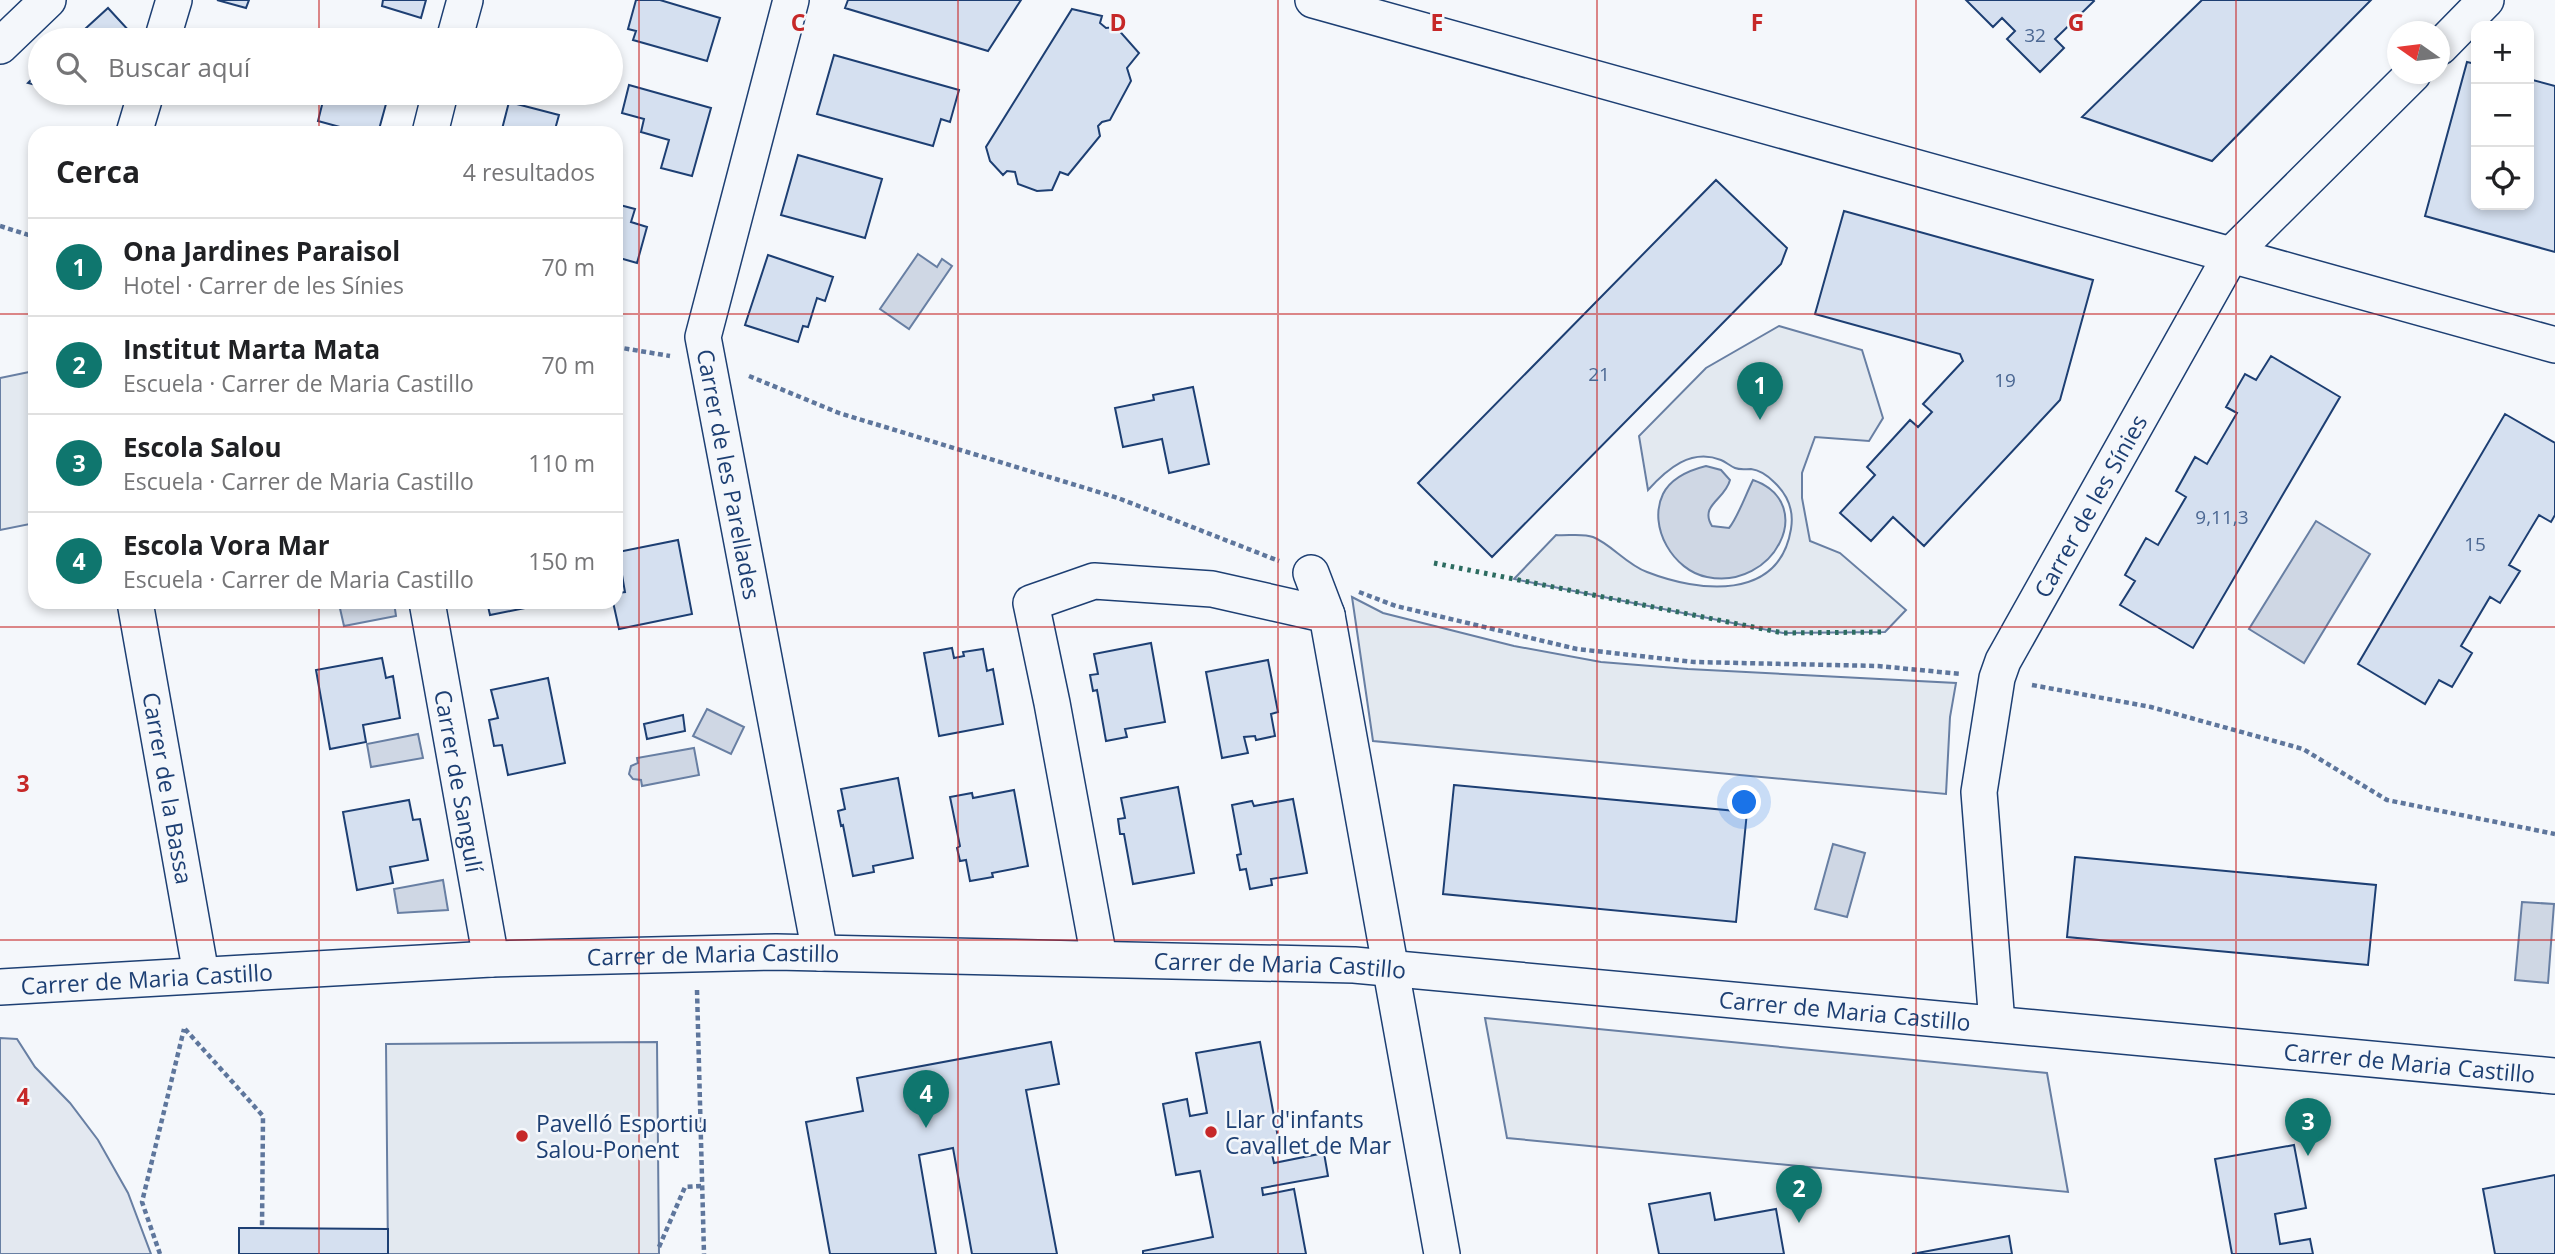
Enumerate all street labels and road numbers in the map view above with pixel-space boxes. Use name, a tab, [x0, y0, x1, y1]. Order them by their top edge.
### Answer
street label: Carrer de les Parellades	[690, 346, 769, 602]
street label: Carrer de les Sínies	[2026, 409, 2154, 603]
street label: Carrer de Sangulí	[427, 687, 491, 876]
street label: Carrer de la Bassa	[135, 690, 201, 887]
street label: Carrer de Maria Castillo	[586, 936, 840, 973]
street label: Carrer de Maria Castillo	[1153, 944, 1408, 986]
street label: Carrer de Maria Castillo	[20, 955, 274, 1002]
street label: Carrer de Maria Castillo	[1718, 983, 1972, 1038]
street label: Carrer de Maria Castillo	[2282, 1035, 2537, 1090]

